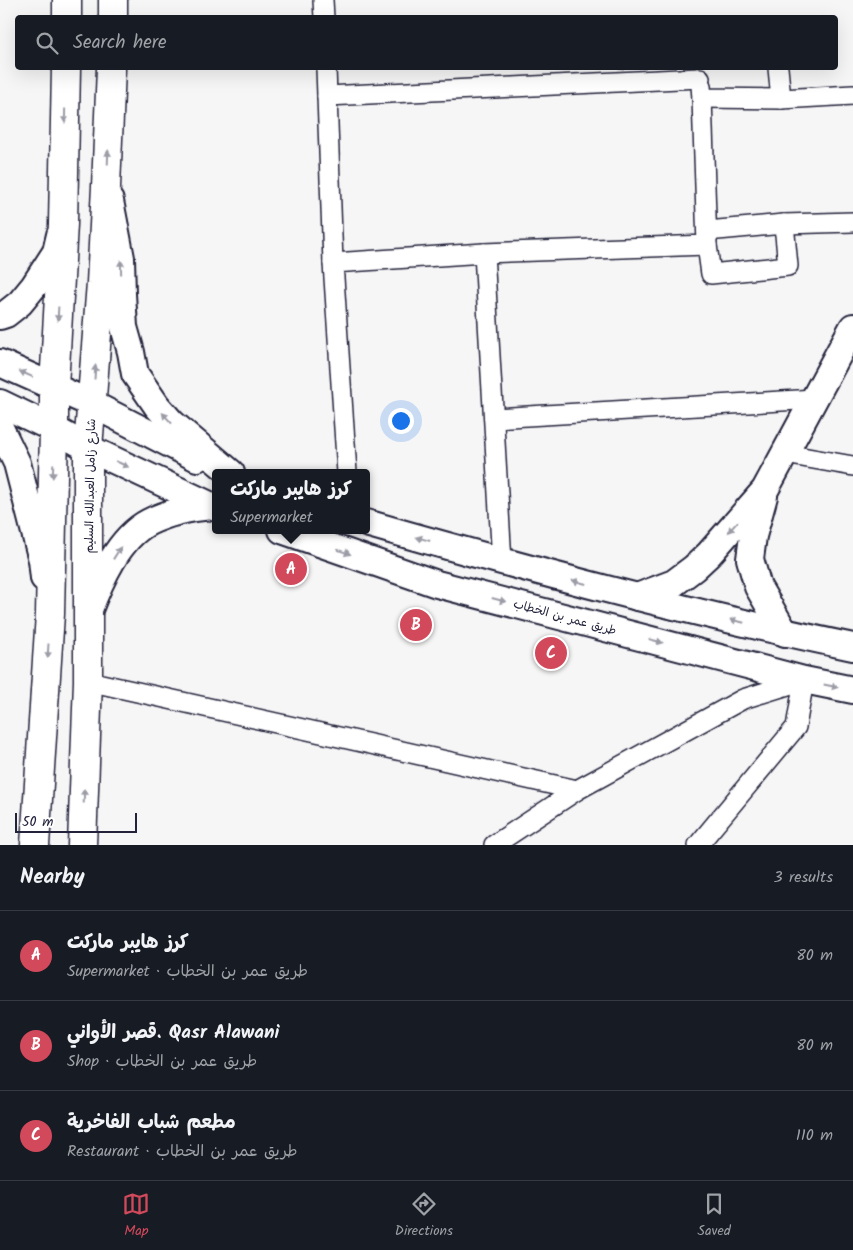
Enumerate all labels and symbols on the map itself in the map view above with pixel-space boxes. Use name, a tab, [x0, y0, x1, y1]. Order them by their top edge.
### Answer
one-way arrow	[61, 108, 69, 124]
one-way arrow	[104, 149, 112, 165]
one-way arrow	[117, 259, 125, 275]
one-way arrow	[54, 306, 62, 322]
one-way arrow	[91, 363, 99, 379]
one-way arrow	[19, 370, 33, 378]
your location	[388, 408, 414, 434]
one-way arrow	[162, 411, 173, 424]
street label: شارع زامل العبدالله السليم	[80, 418, 101, 554]
one-way arrow	[114, 460, 129, 468]
one-way arrow	[49, 463, 57, 479]
one-way arrow	[727, 520, 739, 532]
one-way arrow	[415, 535, 430, 543]
one-way arrow	[112, 546, 122, 559]
one-way arrow	[337, 548, 352, 556]
pin: A	[275, 550, 307, 588]
one-way arrow	[572, 578, 587, 586]
street label: طريق عمر بن الخطاب	[511, 595, 619, 640]
one-way arrow	[492, 596, 507, 604]
pin: B	[400, 606, 432, 644]
one-way arrow	[730, 617, 745, 625]
pin: C	[535, 634, 567, 672]
one-way arrow	[649, 637, 664, 645]
one-way arrow	[43, 643, 51, 659]
one-way arrow	[823, 682, 839, 690]
one-way arrow	[80, 788, 88, 804]
scale bar	[15, 810, 138, 833]

